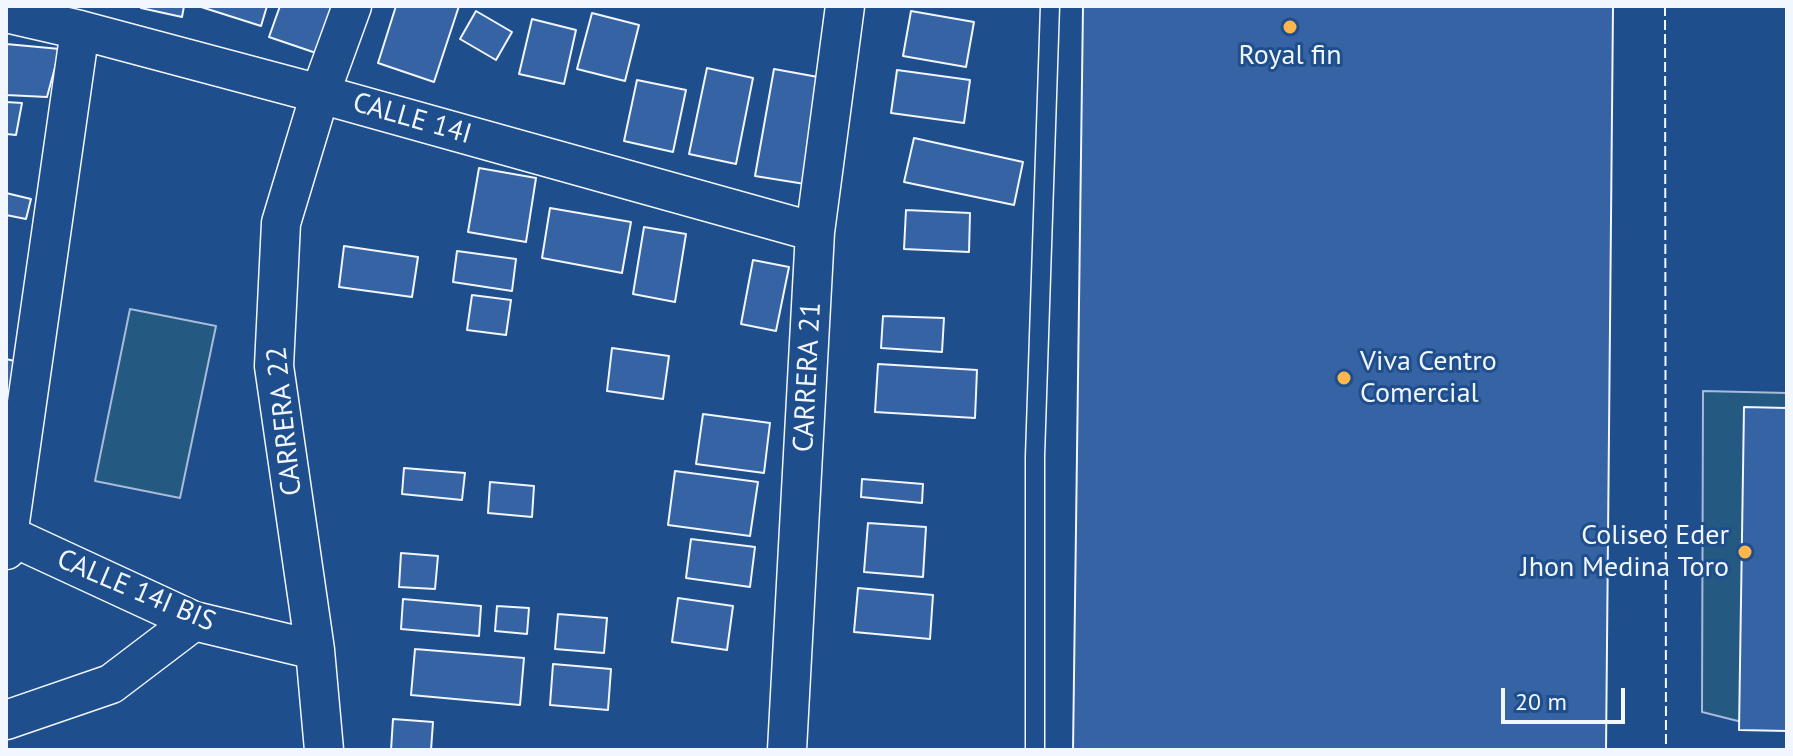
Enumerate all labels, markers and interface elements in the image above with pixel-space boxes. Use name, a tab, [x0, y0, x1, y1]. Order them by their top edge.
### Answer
marker: Royal fin	[1281, 18, 1299, 36]
place label: Royal fin	[1238, 39, 1342, 73]
street label: CALLE 14I	[349, 86, 475, 152]
street label: CARRERA 21	[787, 301, 829, 453]
street label: CARRERA 22	[260, 345, 310, 497]
place label: Viva Centro Comercial	[1360, 345, 1497, 411]
marker: Viva Centro Comercial	[1335, 369, 1353, 387]
place label: Coliseo Eder Jhon Medina Toro	[1521, 519, 1729, 585]
street label: CALLE 14I BIS	[52, 543, 220, 639]
marker: Coliseo Eder Jhon Medina Toro	[1736, 543, 1754, 561]
scale bar	[1505, 672, 1629, 722]
text: 20 m	[1515, 686, 1567, 717]

